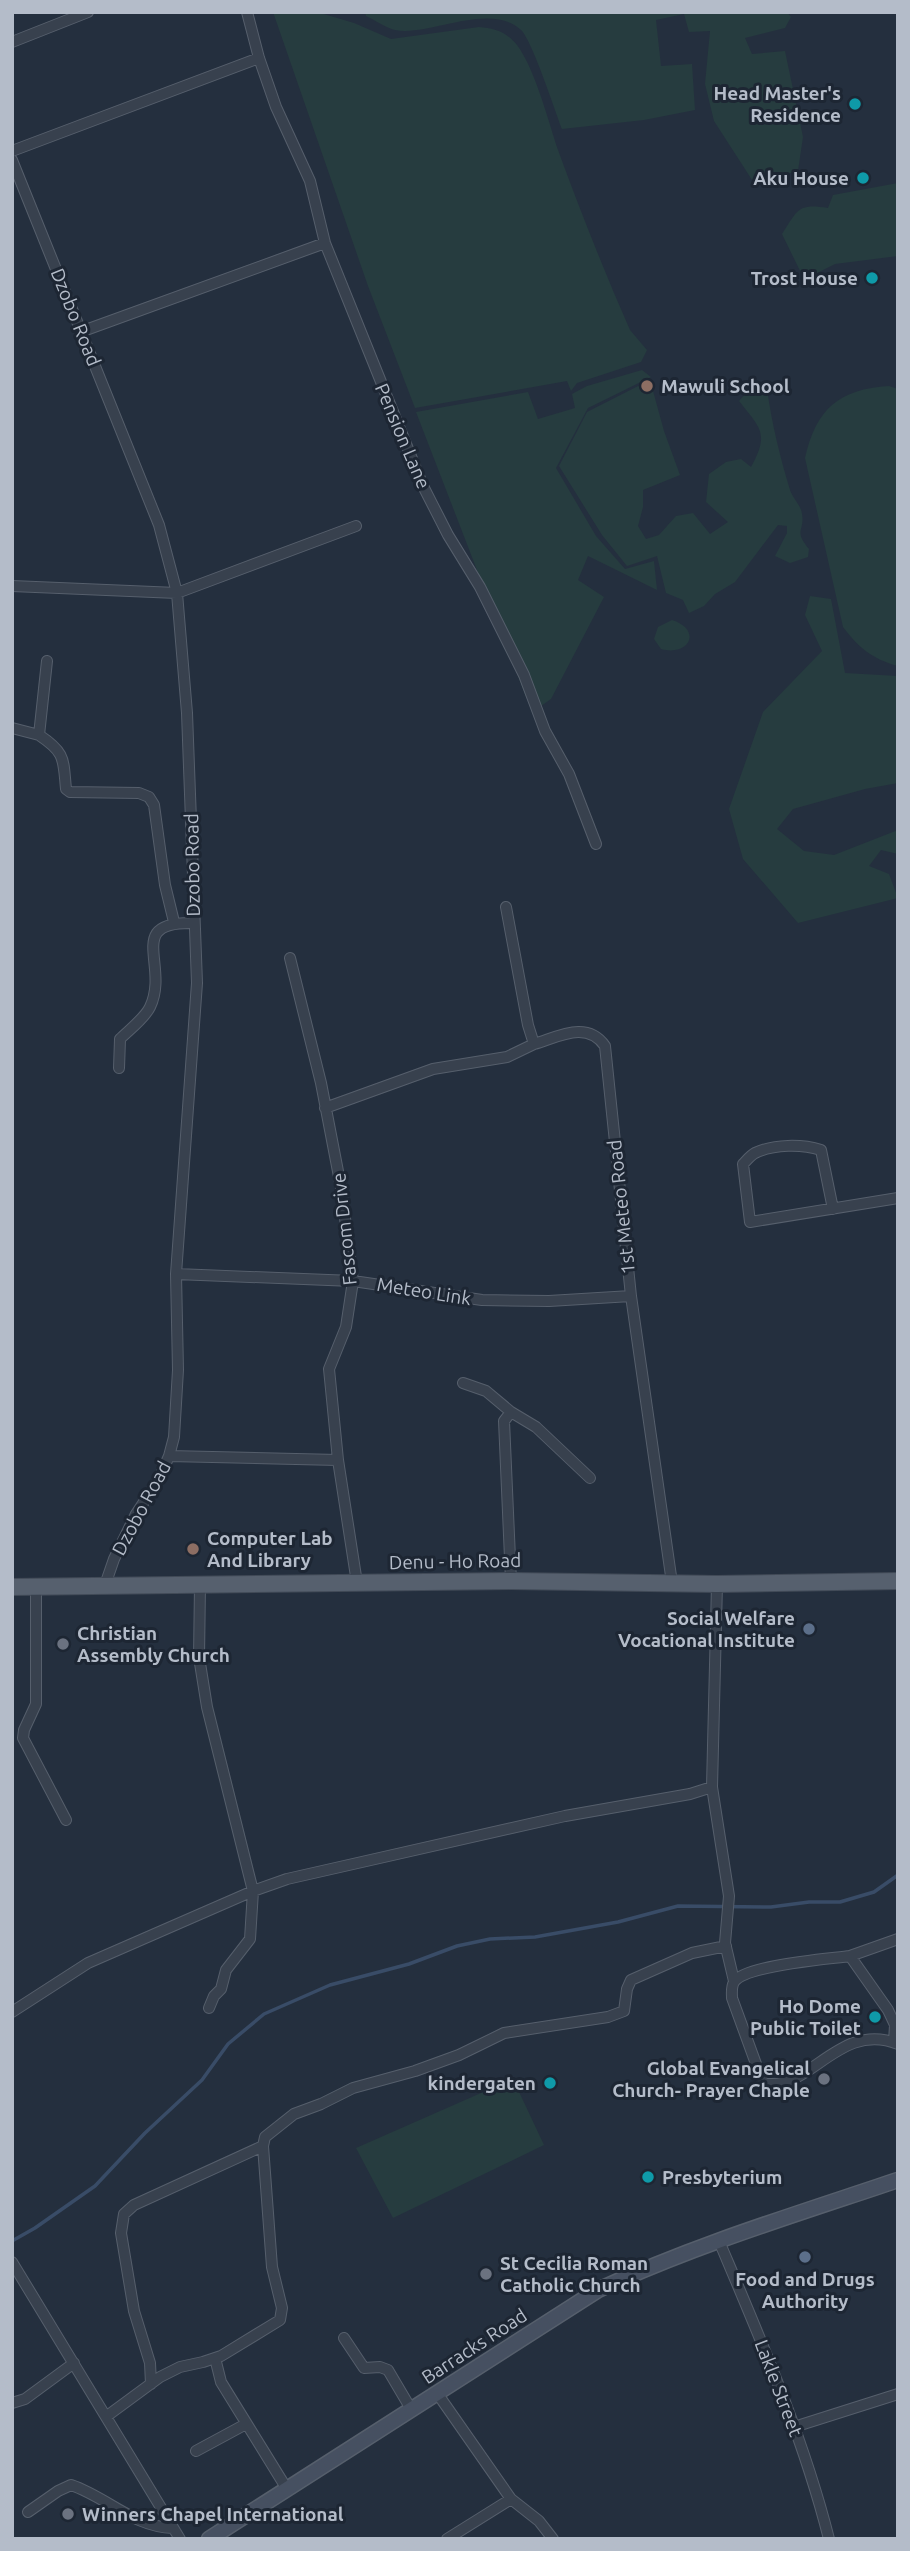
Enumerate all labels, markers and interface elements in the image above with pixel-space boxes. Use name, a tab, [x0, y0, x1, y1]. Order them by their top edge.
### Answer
place label: Head Master's Residence	[714, 82, 841, 126]
marker: Head Master's Residence	[847, 96, 863, 112]
place label: Aku House	[753, 167, 849, 189]
marker: Aku House	[855, 170, 871, 186]
street label: Dzobo Road	[46, 265, 106, 369]
place label: Trost House	[751, 267, 858, 289]
marker: Trost House	[864, 270, 880, 286]
place label: Mawuli School	[661, 375, 790, 397]
marker: Mawuli School	[639, 378, 655, 394]
street label: Pension Lane	[371, 380, 435, 492]
street label: Dzobo Road	[180, 813, 204, 917]
street label: 1st Meteo Road	[603, 1139, 639, 1275]
street label: Fascom Drive	[327, 1172, 361, 1286]
street label: Meteo Link	[375, 1273, 473, 1309]
street label: Dzobo Road	[107, 1457, 175, 1559]
place label: Computer Lab And Library	[207, 1527, 333, 1571]
marker: Computer Lab And Library	[185, 1541, 201, 1557]
street label: Denu - Ho Road	[389, 1549, 521, 1573]
place label: Social Welfare Vocational Institute	[618, 1607, 795, 1651]
marker: Social Welfare Vocational Institute	[801, 1621, 817, 1637]
place label: Christian Assembly Church	[77, 1622, 230, 1666]
marker: Christian Assembly Church	[55, 1636, 71, 1652]
place label: Ho Dome Public Toilet	[750, 1995, 861, 2039]
marker: Ho Dome Public Toilet	[867, 2009, 883, 2025]
place label: Global Evangelical Church- Prayer Chaple	[612, 2057, 810, 2101]
marker: Global Evangelical Church- Prayer Chaple	[816, 2071, 832, 2087]
place label: kindergaten	[427, 2072, 536, 2094]
marker: kindergaten	[542, 2075, 558, 2091]
place label: Presbyterium	[662, 2166, 782, 2188]
marker: Presbyterium	[640, 2169, 656, 2185]
marker: Food and Drugs Authority	[797, 2249, 813, 2265]
place label: St Cecilia Roman Catholic Church	[500, 2252, 648, 2296]
marker: St Cecilia Roman Catholic Church	[478, 2266, 494, 2282]
place label: Food and Drugs Authority	[735, 2268, 875, 2312]
street label: Barracks Road	[417, 2304, 531, 2388]
street label: Lakle Street	[750, 2336, 808, 2440]
place label: Winners Chapel International	[82, 2503, 344, 2525]
marker: Winners Chapel International	[60, 2506, 76, 2522]

